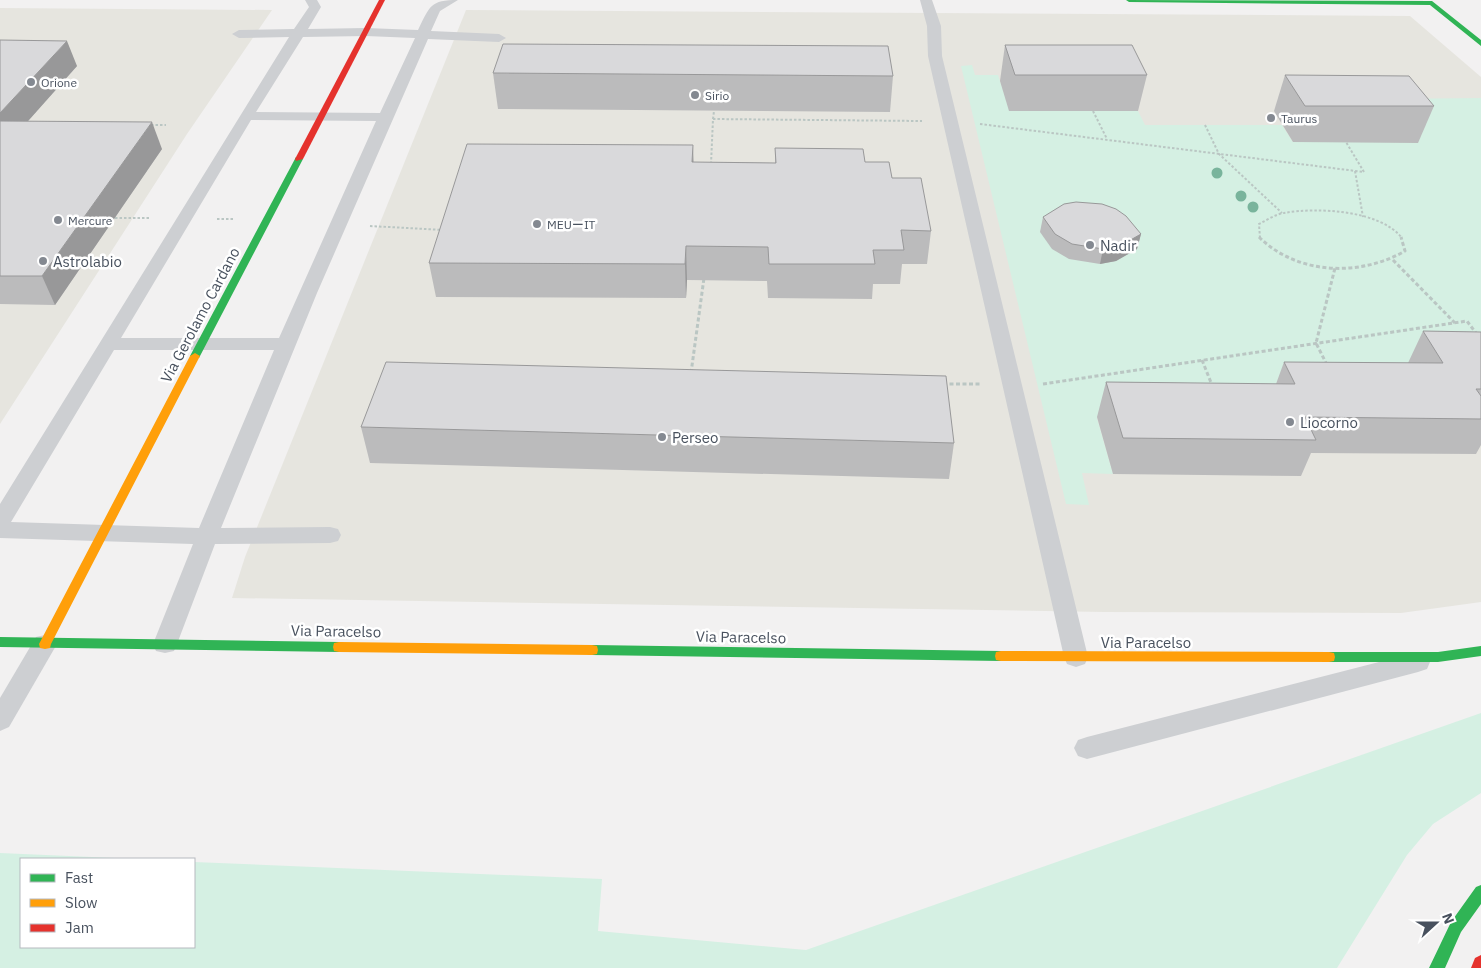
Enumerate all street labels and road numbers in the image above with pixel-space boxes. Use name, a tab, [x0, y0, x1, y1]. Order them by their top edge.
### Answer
street label: Via Gerolamo Cardano	[156, 244, 244, 386]
street label: Via Paracelso	[291, 621, 381, 641]
street label: Via Paracelso	[696, 627, 786, 647]
street label: Via Paracelso	[1101, 633, 1191, 652]

